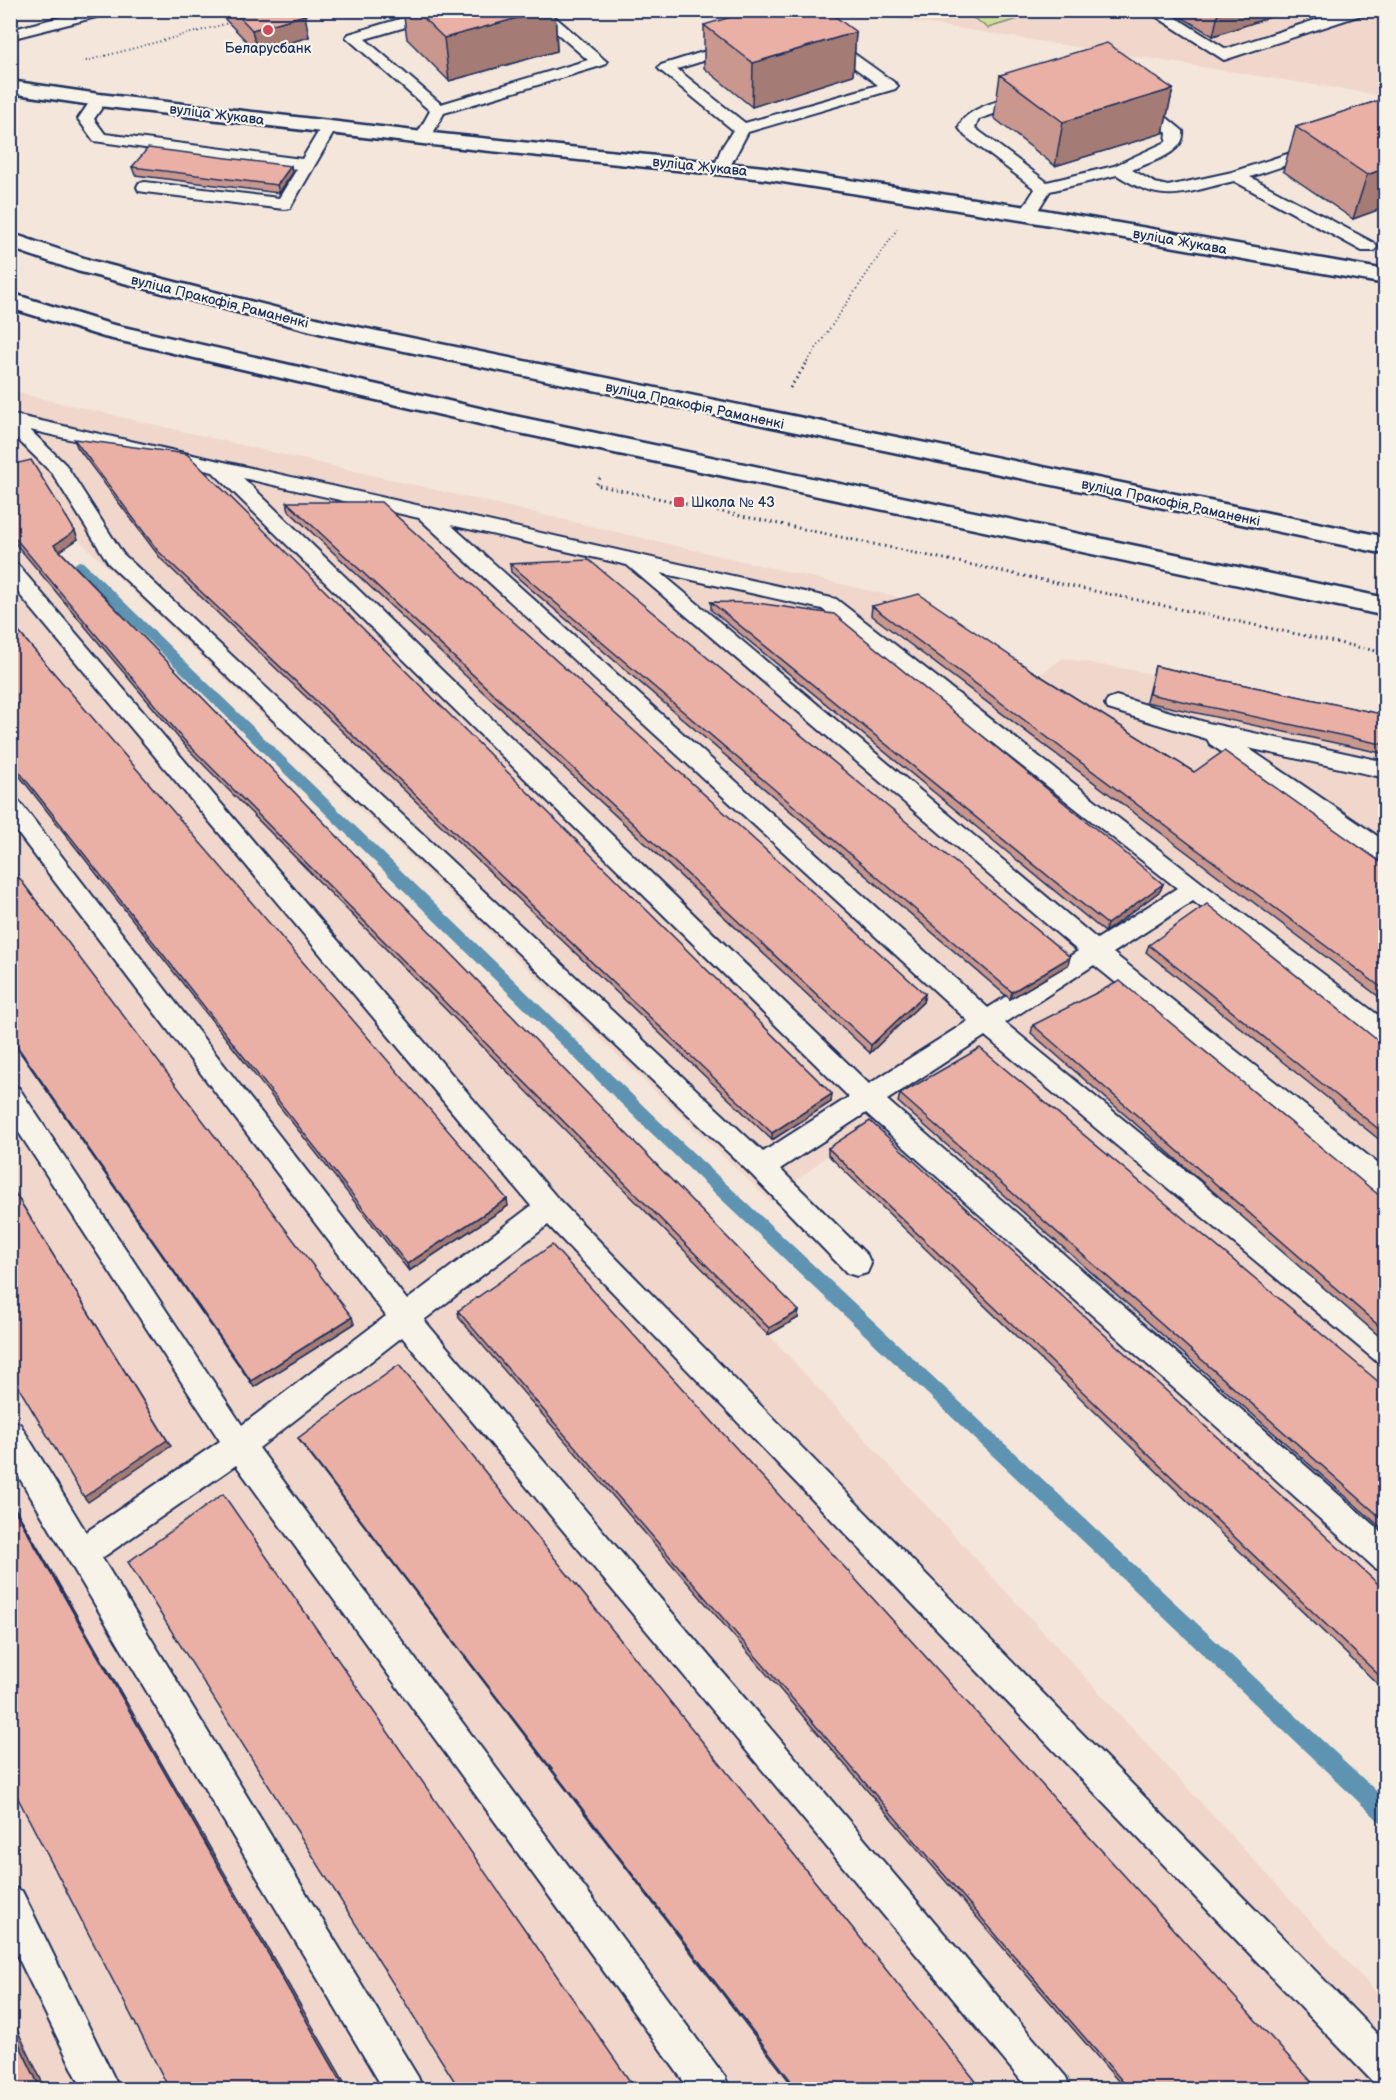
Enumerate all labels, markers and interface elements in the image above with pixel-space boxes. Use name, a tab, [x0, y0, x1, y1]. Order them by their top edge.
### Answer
marker: Беларусбанк	[261, 23, 275, 37]
place label: Беларусбанк	[225, 40, 312, 57]
street label: вуліца Жукава	[169, 100, 266, 129]
street label: вуліца Жукава	[652, 153, 749, 180]
street label: вуліца Жукава	[1132, 225, 1229, 258]
street label: вуліца Пракофія Раманенкі	[129, 271, 310, 332]
street label: вуліца Пракофія Раманенкі	[604, 378, 786, 433]
street label: вуліца Пракофія Раманенкі	[1080, 475, 1262, 530]
place label: Школа № 43	[691, 494, 775, 511]
marker: Школа № 43	[672, 495, 686, 509]

